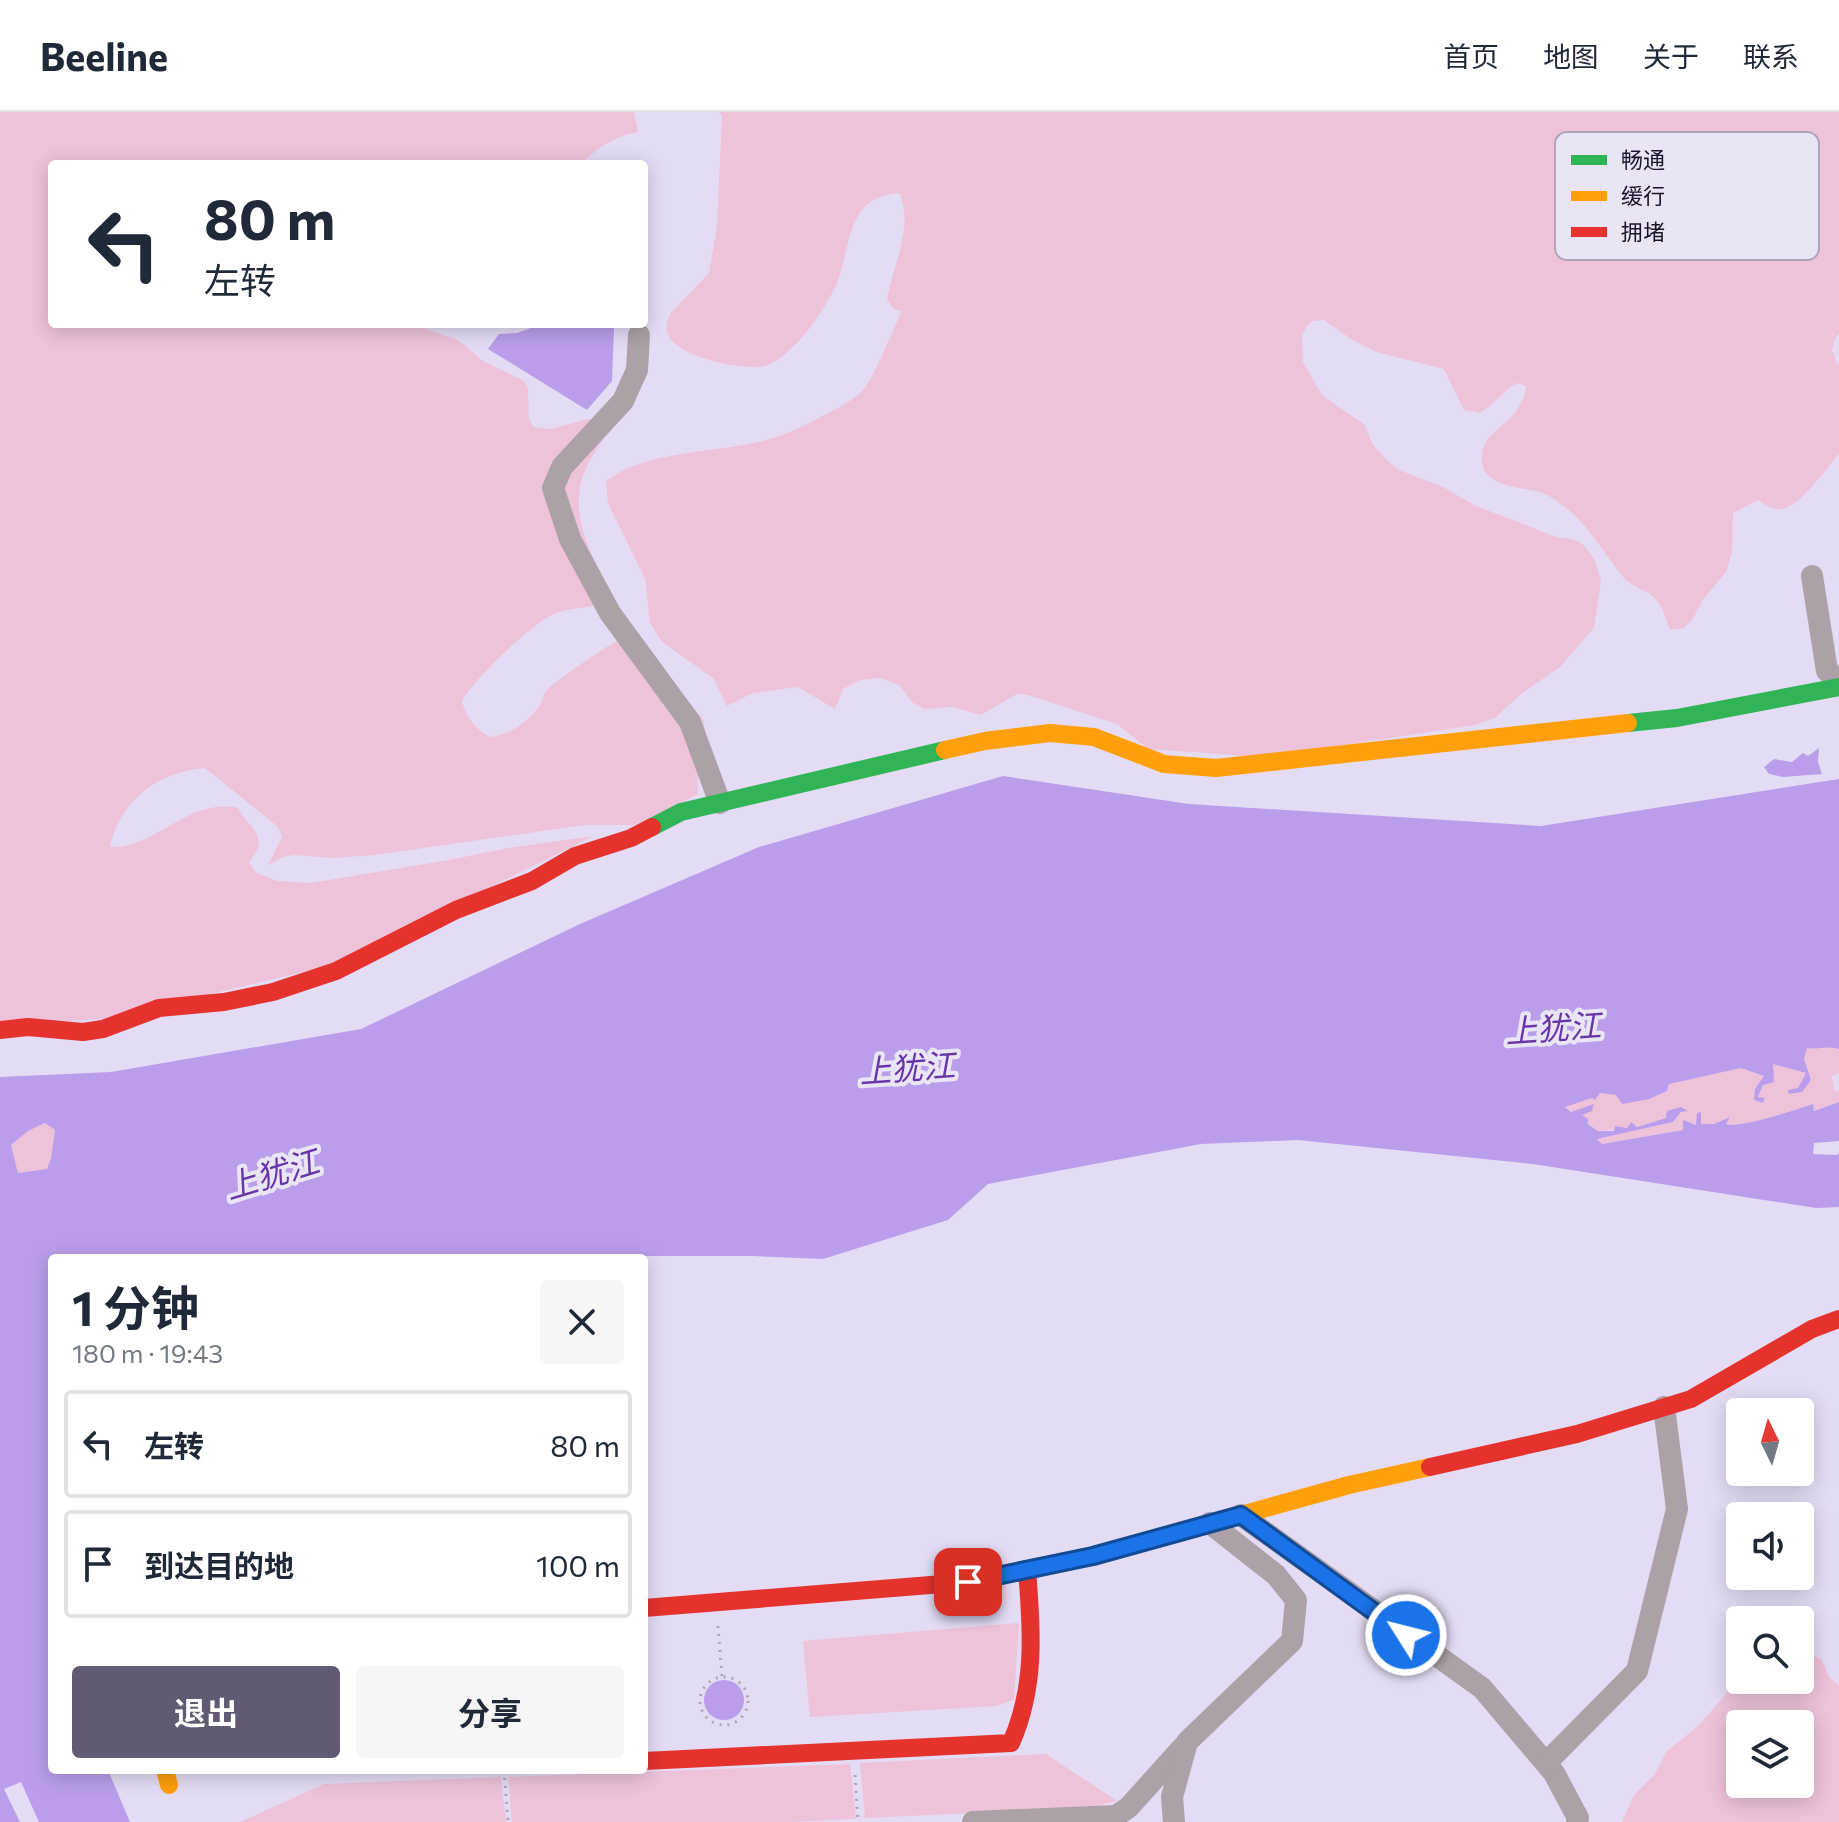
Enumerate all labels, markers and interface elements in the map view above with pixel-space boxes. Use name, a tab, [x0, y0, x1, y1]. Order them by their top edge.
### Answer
text: Beeline	[40, 32, 168, 79]
text: 首页	[1443, 39, 1499, 73]
text: 地图	[1543, 39, 1599, 73]
text: 关于	[1643, 39, 1699, 73]
text: 联系	[1743, 39, 1799, 73]
legend	[1555, 132, 1819, 260]
text: 畅通	[1621, 146, 1665, 173]
text: 缓行	[1621, 182, 1665, 209]
text: 80 m	[204, 183, 335, 252]
icon: left	[72, 192, 176, 296]
text: 拥堵	[1621, 218, 1665, 245]
text: 左转	[204, 257, 276, 301]
water label: 上犹江	[1504, 1003, 1605, 1050]
water label: 上犹江	[858, 1043, 959, 1090]
water label: 上犹江	[220, 1139, 326, 1206]
text: 1 分钟	[72, 1277, 199, 1336]
button: close	[540, 1280, 624, 1364]
text: 180 m · 19:43	[72, 1337, 223, 1368]
north arrow	[1726, 1398, 1814, 1486]
map controls	[1726, 1398, 1814, 1798]
icon: left	[76, 1422, 120, 1466]
text: 左转	[144, 1426, 204, 1463]
text: 80 m	[550, 1426, 620, 1463]
button: sound	[1726, 1502, 1814, 1590]
icon: arrive	[76, 1542, 120, 1586]
text: 到达目的地	[144, 1546, 294, 1583]
text: 100 m	[536, 1546, 620, 1583]
pin	[934, 1548, 1002, 1616]
icon: arrive	[946, 1560, 990, 1604]
position arrow	[1364, 1593, 1448, 1677]
button: search	[1726, 1606, 1814, 1694]
button: 退出	[72, 1666, 340, 1758]
button: 分享	[356, 1666, 624, 1758]
button: layers	[1726, 1710, 1814, 1798]

